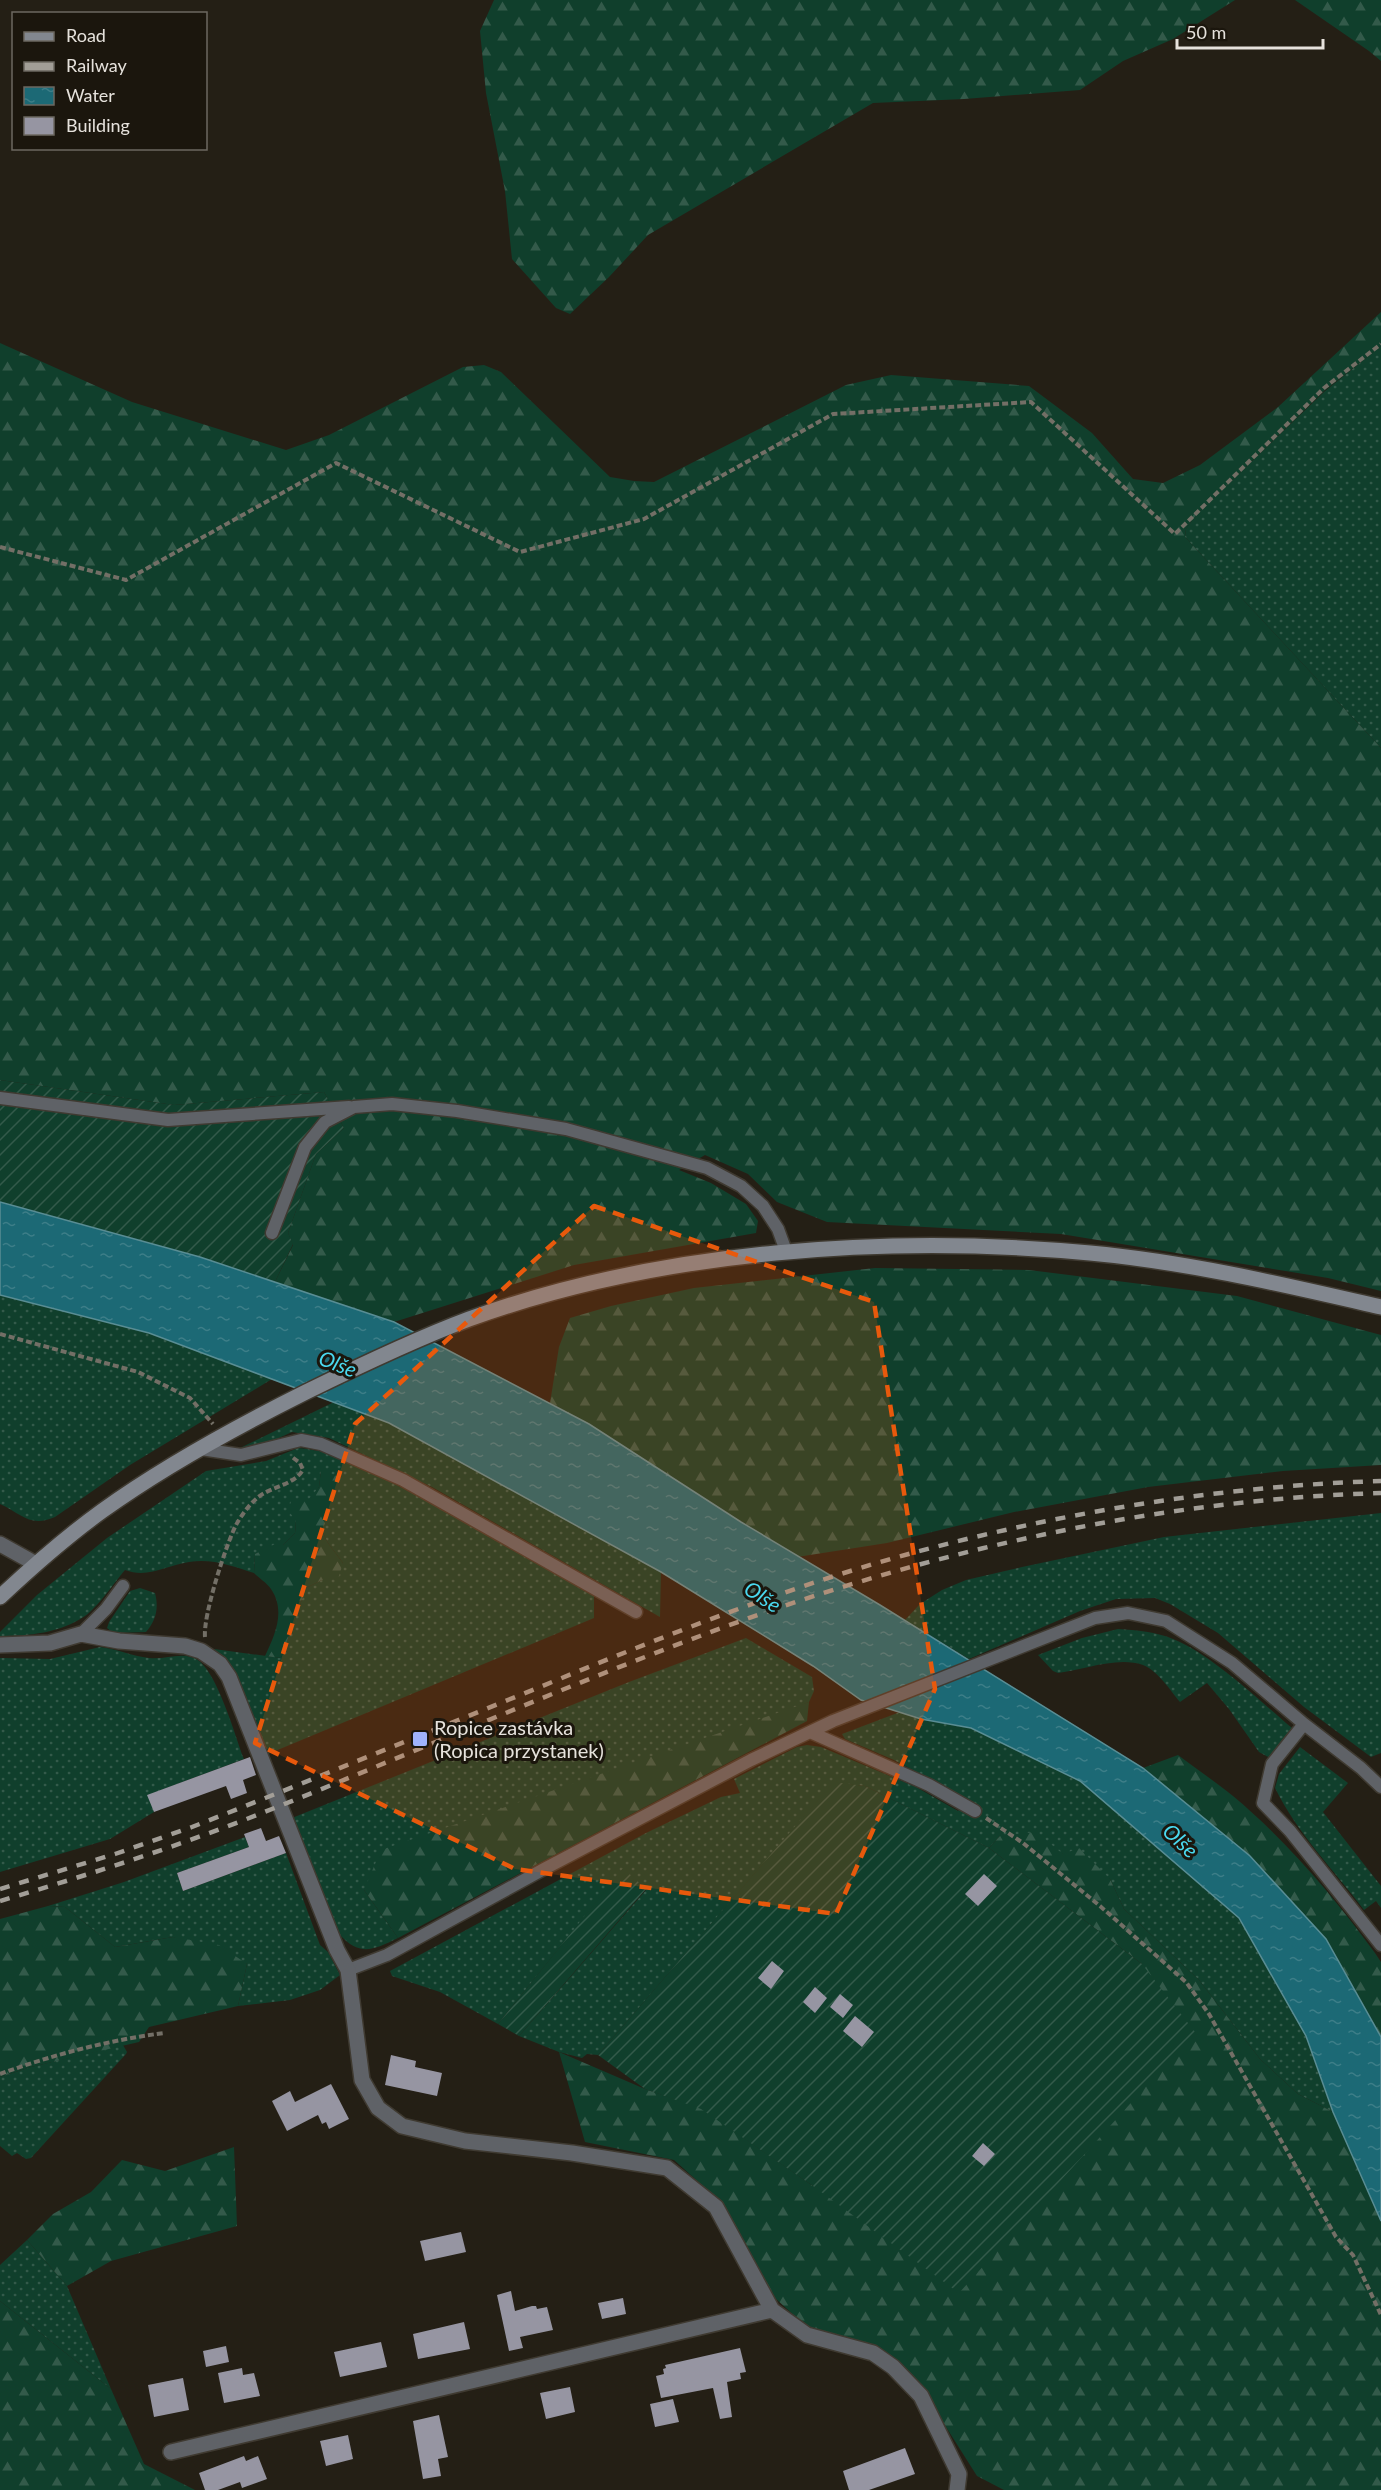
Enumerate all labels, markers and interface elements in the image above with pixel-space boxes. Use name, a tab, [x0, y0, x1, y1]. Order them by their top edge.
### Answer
legend	[12, 12, 207, 150]
scale bar	[1177, 12, 1322, 50]
text: 50 m	[1186, 21, 1226, 43]
text: Road	[66, 24, 106, 46]
text: Railway	[66, 54, 127, 76]
text: Water	[66, 84, 115, 106]
text: Building	[66, 114, 130, 136]
water label: Olše	[315, 1344, 361, 1382]
water label: Olše	[740, 1575, 786, 1617]
place label: Ropice zastávka (Ropica przystanek)	[434, 1715, 604, 1762]
marker: Ropice zastávka (Ropica przystanek)	[411, 1730, 429, 1748]
water label: Olše	[1158, 1818, 1204, 1862]

